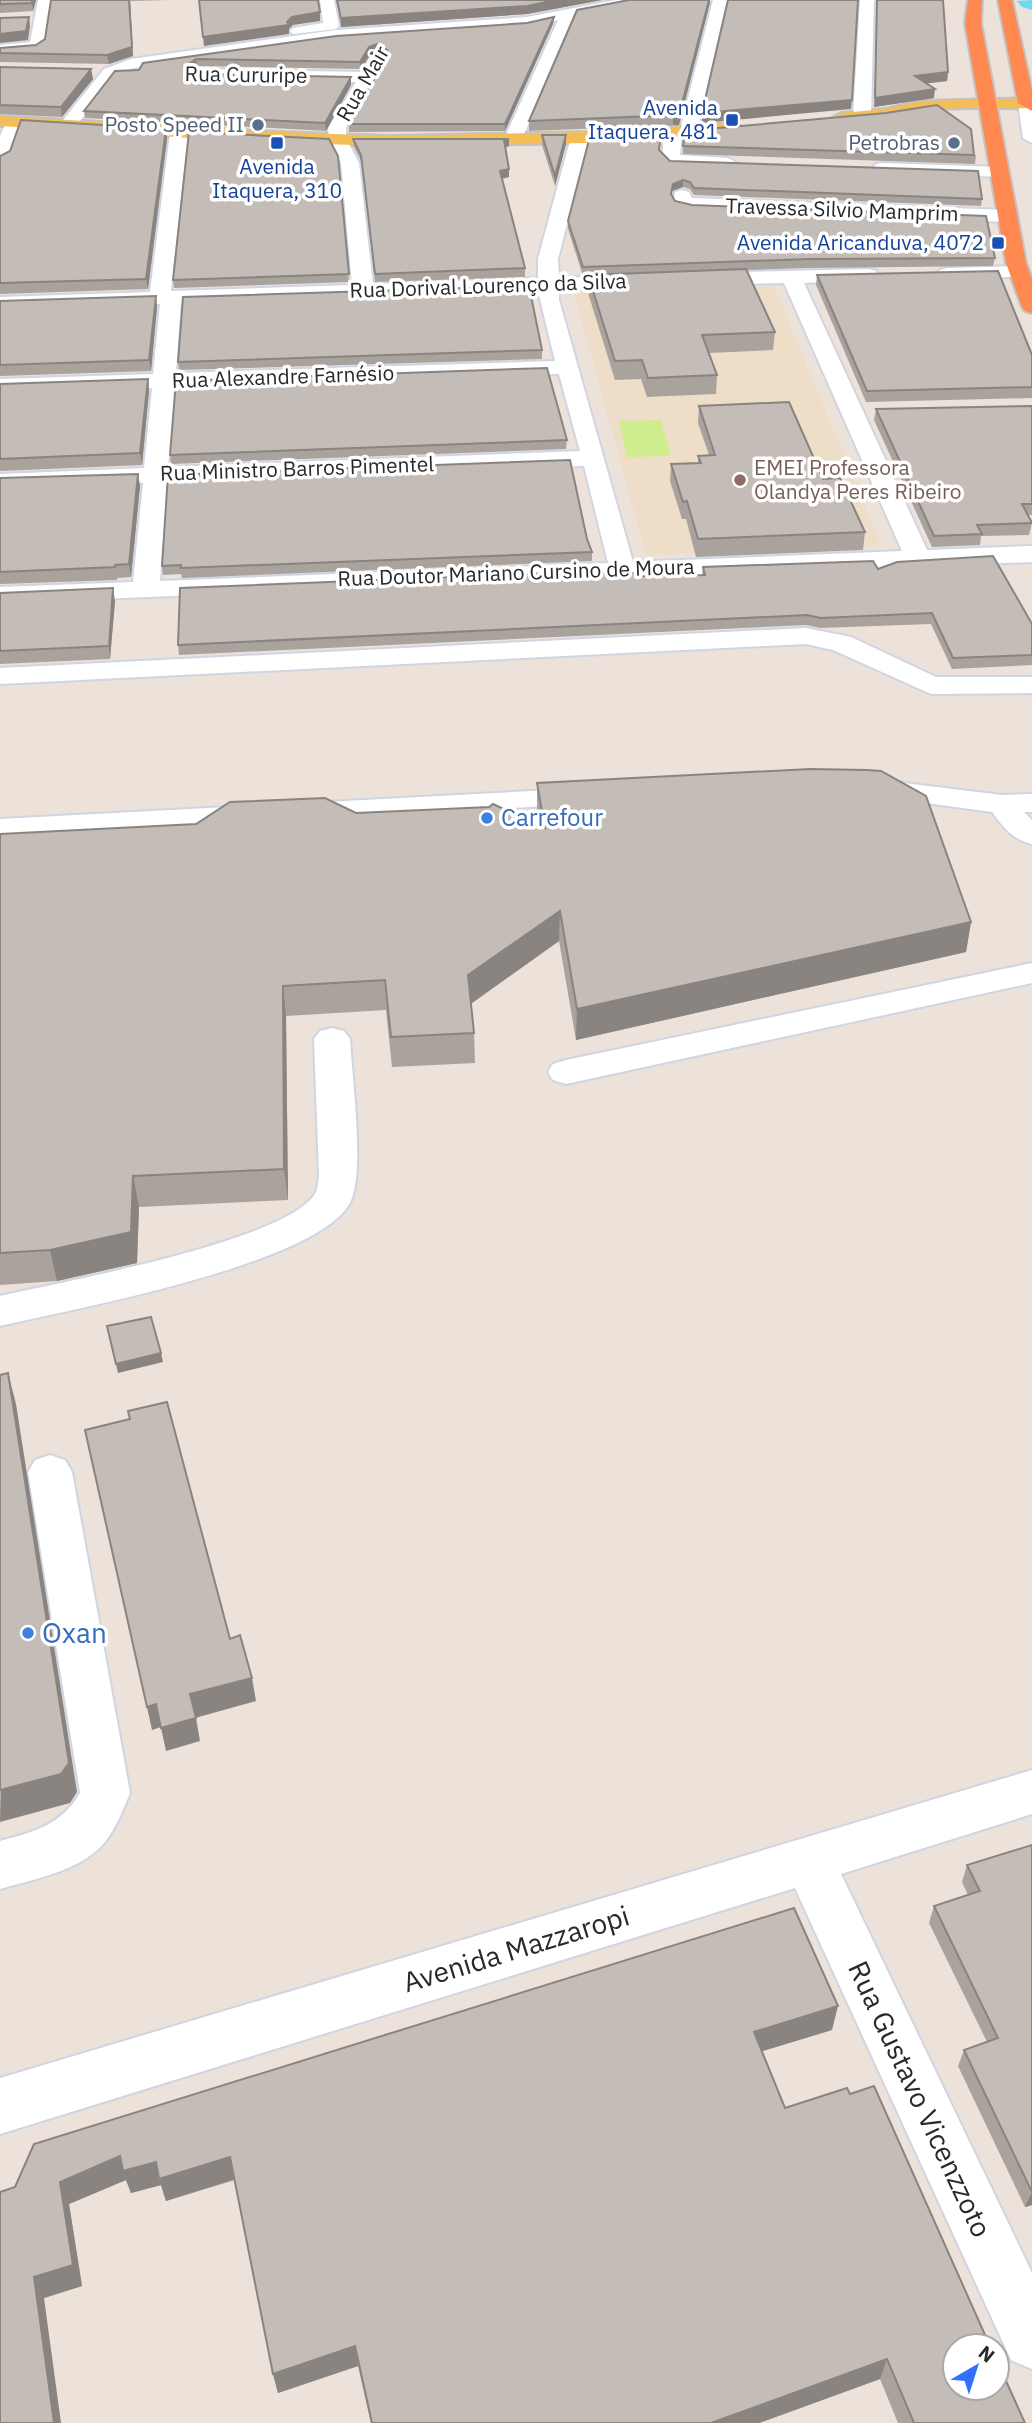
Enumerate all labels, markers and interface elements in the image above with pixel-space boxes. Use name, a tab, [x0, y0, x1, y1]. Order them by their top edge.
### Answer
street label: Rua Mair	[329, 40, 395, 126]
street label: Rua Cururipe	[184, 59, 308, 89]
place label: Avenida Itaquera, 481	[588, 93, 718, 145]
place label: Posto Speed II	[104, 110, 244, 138]
marker: Avenida Itaquera, 481	[724, 112, 740, 128]
marker: Posto Speed II	[250, 117, 266, 133]
place label: Petrobras	[848, 128, 940, 156]
marker: Avenida Itaquera, 310	[269, 135, 285, 151]
marker: Petrobras	[946, 135, 962, 151]
place label: Avenida Itaquera, 310	[212, 152, 342, 204]
street label: Travessa Silvio Mamprim	[725, 191, 959, 227]
place label: Avenida Aricanduva, 4072	[737, 228, 984, 256]
marker: Avenida Aricanduva, 4072	[990, 235, 1006, 251]
street label: Rua Dorival Lourenço da Silva	[349, 266, 627, 304]
street label: Rua Alexandre Farnésio	[171, 358, 395, 394]
street label: Rua Ministro Barros Pimentel	[159, 449, 435, 487]
place label: EMEI Professora Olandya Peres Ribeiro	[754, 453, 961, 505]
marker: EMEI Professora Olandya Peres Ribeiro	[732, 472, 748, 488]
street label: Rua Doutor Mariano Cursino de Moura	[337, 552, 695, 592]
place label: Carrefour	[501, 801, 603, 833]
marker: Carrefour	[479, 810, 495, 826]
place label: Oxan	[42, 1614, 107, 1651]
marker: Oxan	[20, 1625, 36, 1641]
street label: Avenida Mazzaropi	[398, 1897, 633, 2001]
street label: Rua Gustavo Vicenzzoto	[840, 1955, 1001, 2243]
north arrow	[941, 2332, 1011, 2402]
text: N	[974, 2340, 1000, 2367]

